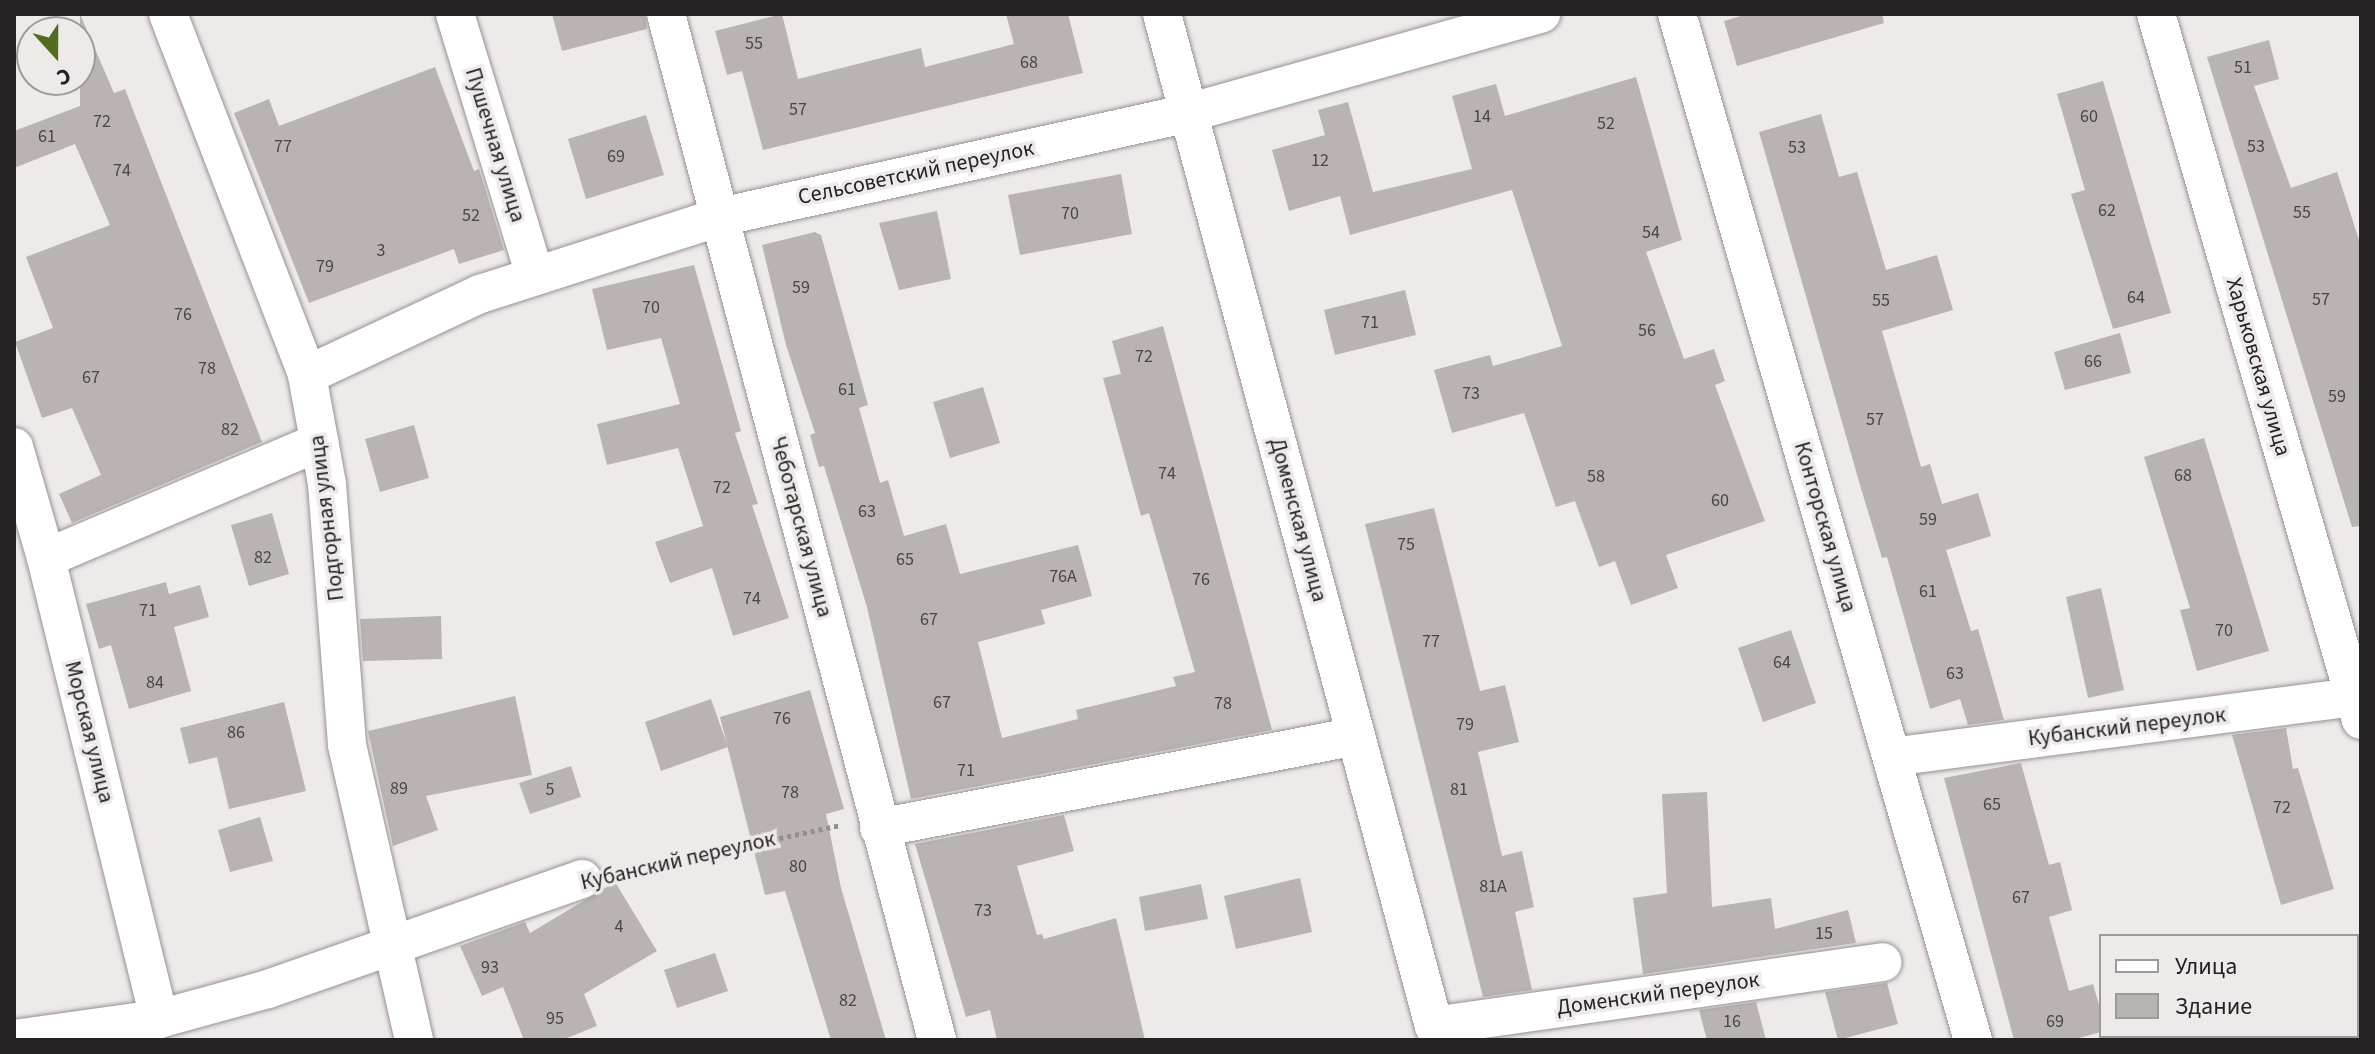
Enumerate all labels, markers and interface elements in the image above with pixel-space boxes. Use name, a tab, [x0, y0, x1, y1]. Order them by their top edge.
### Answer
north arrow	[16, 16, 96, 96]
house number: 55	[745, 33, 763, 55]
house number: 68	[1020, 52, 1038, 74]
house number: 51	[2234, 57, 2252, 79]
text: С	[52, 59, 76, 94]
street label: Пушечная улица	[459, 65, 531, 225]
house number: 57	[789, 99, 807, 121]
house number: 14	[1473, 106, 1491, 128]
house number: 60	[2080, 106, 2098, 128]
house number: 72	[93, 111, 111, 133]
house number: 52	[1597, 113, 1615, 135]
house number: 61	[38, 126, 56, 148]
street label: Сельсоветский переулок	[796, 135, 1036, 211]
house number: 77	[274, 136, 292, 158]
house number: 53	[2247, 136, 2265, 158]
house number: 53	[1788, 137, 1806, 159]
house number: 69	[607, 146, 625, 168]
house number: 12	[1311, 150, 1329, 172]
house number: 74	[113, 160, 131, 182]
house number: 62	[2098, 200, 2116, 222]
house number: 55	[2293, 202, 2311, 224]
house number: 70	[1061, 203, 1079, 225]
house number: 52	[462, 205, 480, 227]
house number: 54	[1642, 222, 1660, 244]
house number: 3	[377, 240, 385, 262]
house number: 79	[316, 256, 334, 278]
street label: Харьковская улица	[2220, 275, 2296, 459]
house number: 59	[792, 277, 810, 299]
house number: 64	[2127, 287, 2145, 309]
house number: 57	[2312, 289, 2330, 311]
house number: 55	[1872, 290, 1890, 312]
house number: 70	[642, 297, 660, 319]
house number: 76	[174, 304, 192, 326]
house number: 71	[1361, 312, 1379, 334]
house number: 56	[1638, 320, 1656, 342]
house number: 72	[1135, 346, 1153, 368]
house number: 66	[2084, 351, 2102, 373]
house number: 78	[198, 358, 216, 380]
house number: 67	[82, 367, 100, 389]
house number: 61	[838, 379, 856, 401]
house number: 73	[1462, 383, 1480, 405]
house number: 59	[2328, 386, 2346, 408]
house number: 57	[1866, 409, 1884, 431]
house number: 82	[221, 419, 239, 441]
street label: Подгорная улица	[304, 434, 350, 602]
street label: Чеботарская улица	[764, 434, 838, 620]
street label: Доменская улица	[1263, 435, 1333, 605]
street label: Конторская улица	[1788, 439, 1862, 615]
house number: 74	[1158, 463, 1176, 485]
house number: 68	[2174, 465, 2192, 487]
house number: 58	[1587, 466, 1605, 488]
house number: 72	[713, 477, 731, 499]
house number: 60	[1711, 490, 1729, 512]
house number: 63	[858, 501, 876, 523]
house number: 59	[1919, 509, 1937, 531]
house number: 75	[1397, 534, 1415, 556]
house number: 82	[254, 547, 272, 569]
house number: 65	[896, 549, 914, 571]
house number: 76А	[1049, 566, 1077, 588]
house number: 76	[1192, 569, 1210, 591]
house number: 61	[1919, 581, 1937, 603]
house number: 74	[743, 588, 761, 610]
house number: 71	[139, 600, 157, 622]
house number: 67	[920, 609, 938, 631]
house number: 70	[2215, 620, 2233, 642]
house number: 77	[1422, 631, 1440, 653]
house number: 64	[1773, 652, 1791, 674]
street label: Морская улица	[59, 658, 119, 806]
house number: 63	[1946, 663, 1964, 685]
house number: 84	[146, 672, 164, 694]
house number: 67	[933, 692, 951, 714]
house number: 78	[1214, 693, 1232, 715]
street label: Кубанский переулок	[2027, 702, 2227, 752]
house number: 76	[773, 708, 791, 730]
house number: 79	[1456, 714, 1474, 736]
house number: 86	[227, 722, 245, 744]
house number: 71	[957, 760, 975, 782]
house number: 89	[390, 778, 408, 800]
house number: 5	[546, 779, 554, 801]
house number: 81	[1450, 779, 1468, 801]
house number: 78	[781, 782, 799, 804]
house number: 65	[1983, 794, 2001, 816]
house number: 72	[2273, 797, 2291, 819]
street label: Кубанский переулок	[578, 826, 778, 896]
house number: 80	[789, 856, 807, 878]
house number: 81А	[1479, 876, 1507, 898]
house number: 67	[2012, 887, 2030, 909]
house number: 73	[974, 900, 992, 922]
house number: 4	[615, 916, 623, 938]
house number: 15	[1815, 923, 1833, 945]
legend	[2099, 934, 2359, 1038]
text: Улица	[2175, 949, 2237, 984]
house number: 93	[481, 957, 499, 979]
street label: Доменский переулок	[1555, 967, 1761, 1021]
text: Здание	[2175, 989, 2252, 1024]
house number: 82	[839, 990, 857, 1012]
house number: 95	[546, 1008, 564, 1030]
house number: 16	[1723, 1011, 1741, 1033]
house number: 69	[2046, 1011, 2064, 1033]

